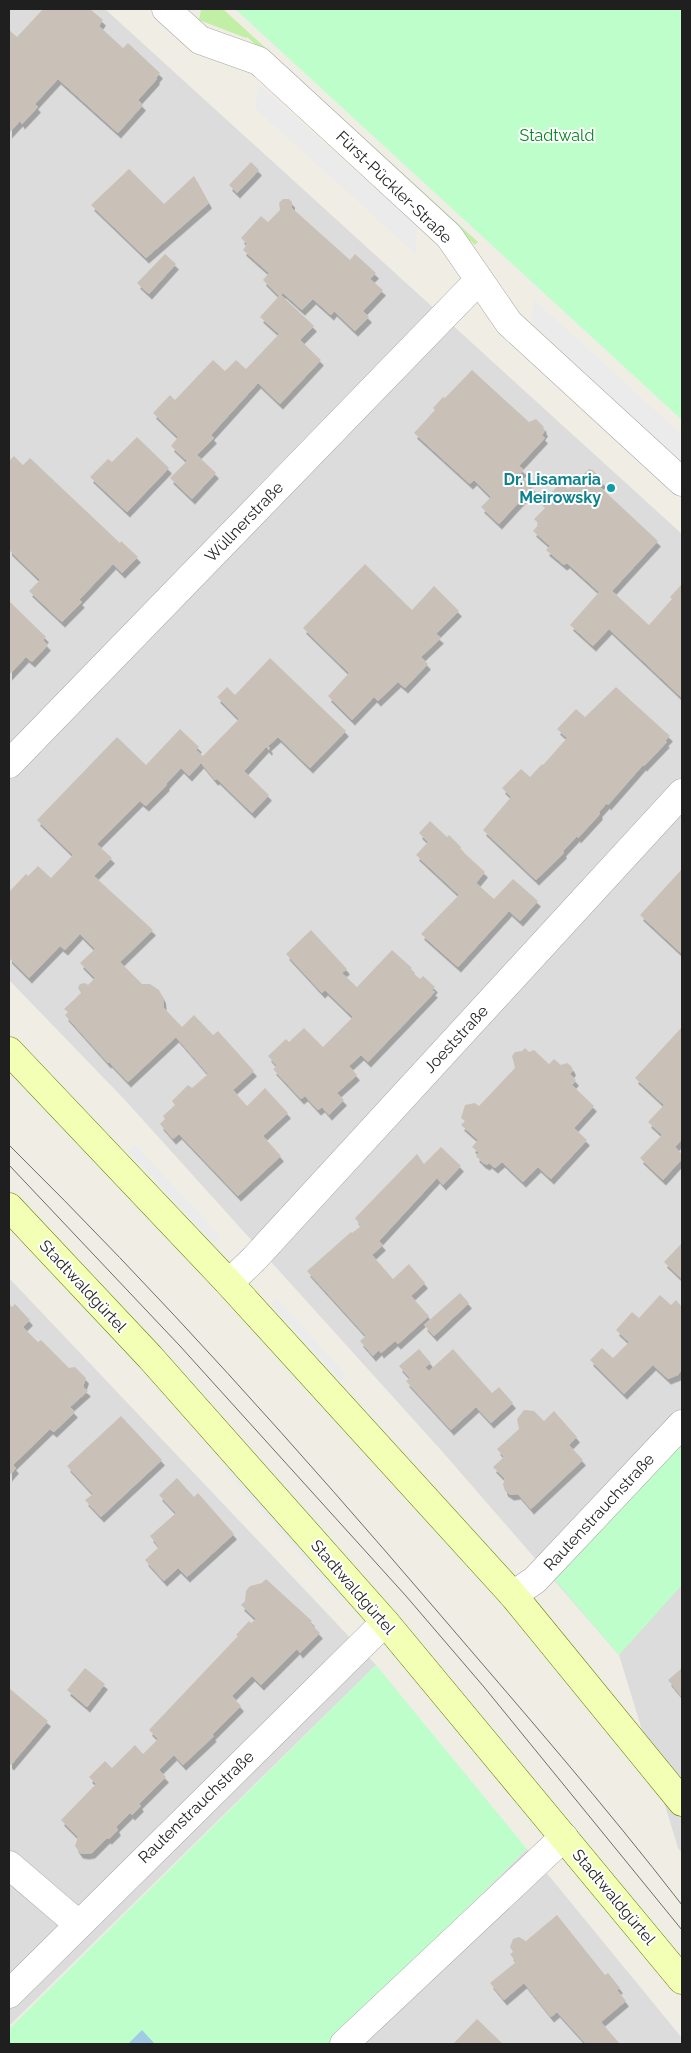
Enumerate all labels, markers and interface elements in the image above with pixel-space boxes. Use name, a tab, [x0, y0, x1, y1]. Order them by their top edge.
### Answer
park label: Stadtwald	[520, 126, 594, 145]
street label: Fürst-Pückler-Straße	[332, 127, 456, 247]
place label: Dr. Lisamaria Meirowsky	[503, 470, 601, 507]
street label: Wüllnerstraße	[201, 478, 287, 566]
marker: Dr. Lisamaria Meirowsky	[605, 482, 617, 494]
street label: Joeststraße	[420, 1001, 492, 1077]
street label: Stadtwaldgürtel	[36, 1236, 131, 1336]
street label: Rautenstrauchstraße	[540, 1450, 658, 1574]
street label: Stadtwaldgürtel	[307, 1536, 400, 1639]
street label: Rautenstrauchstraße	[134, 1747, 258, 1867]
street label: Stadtwaldgürtel	[569, 1845, 660, 1949]

